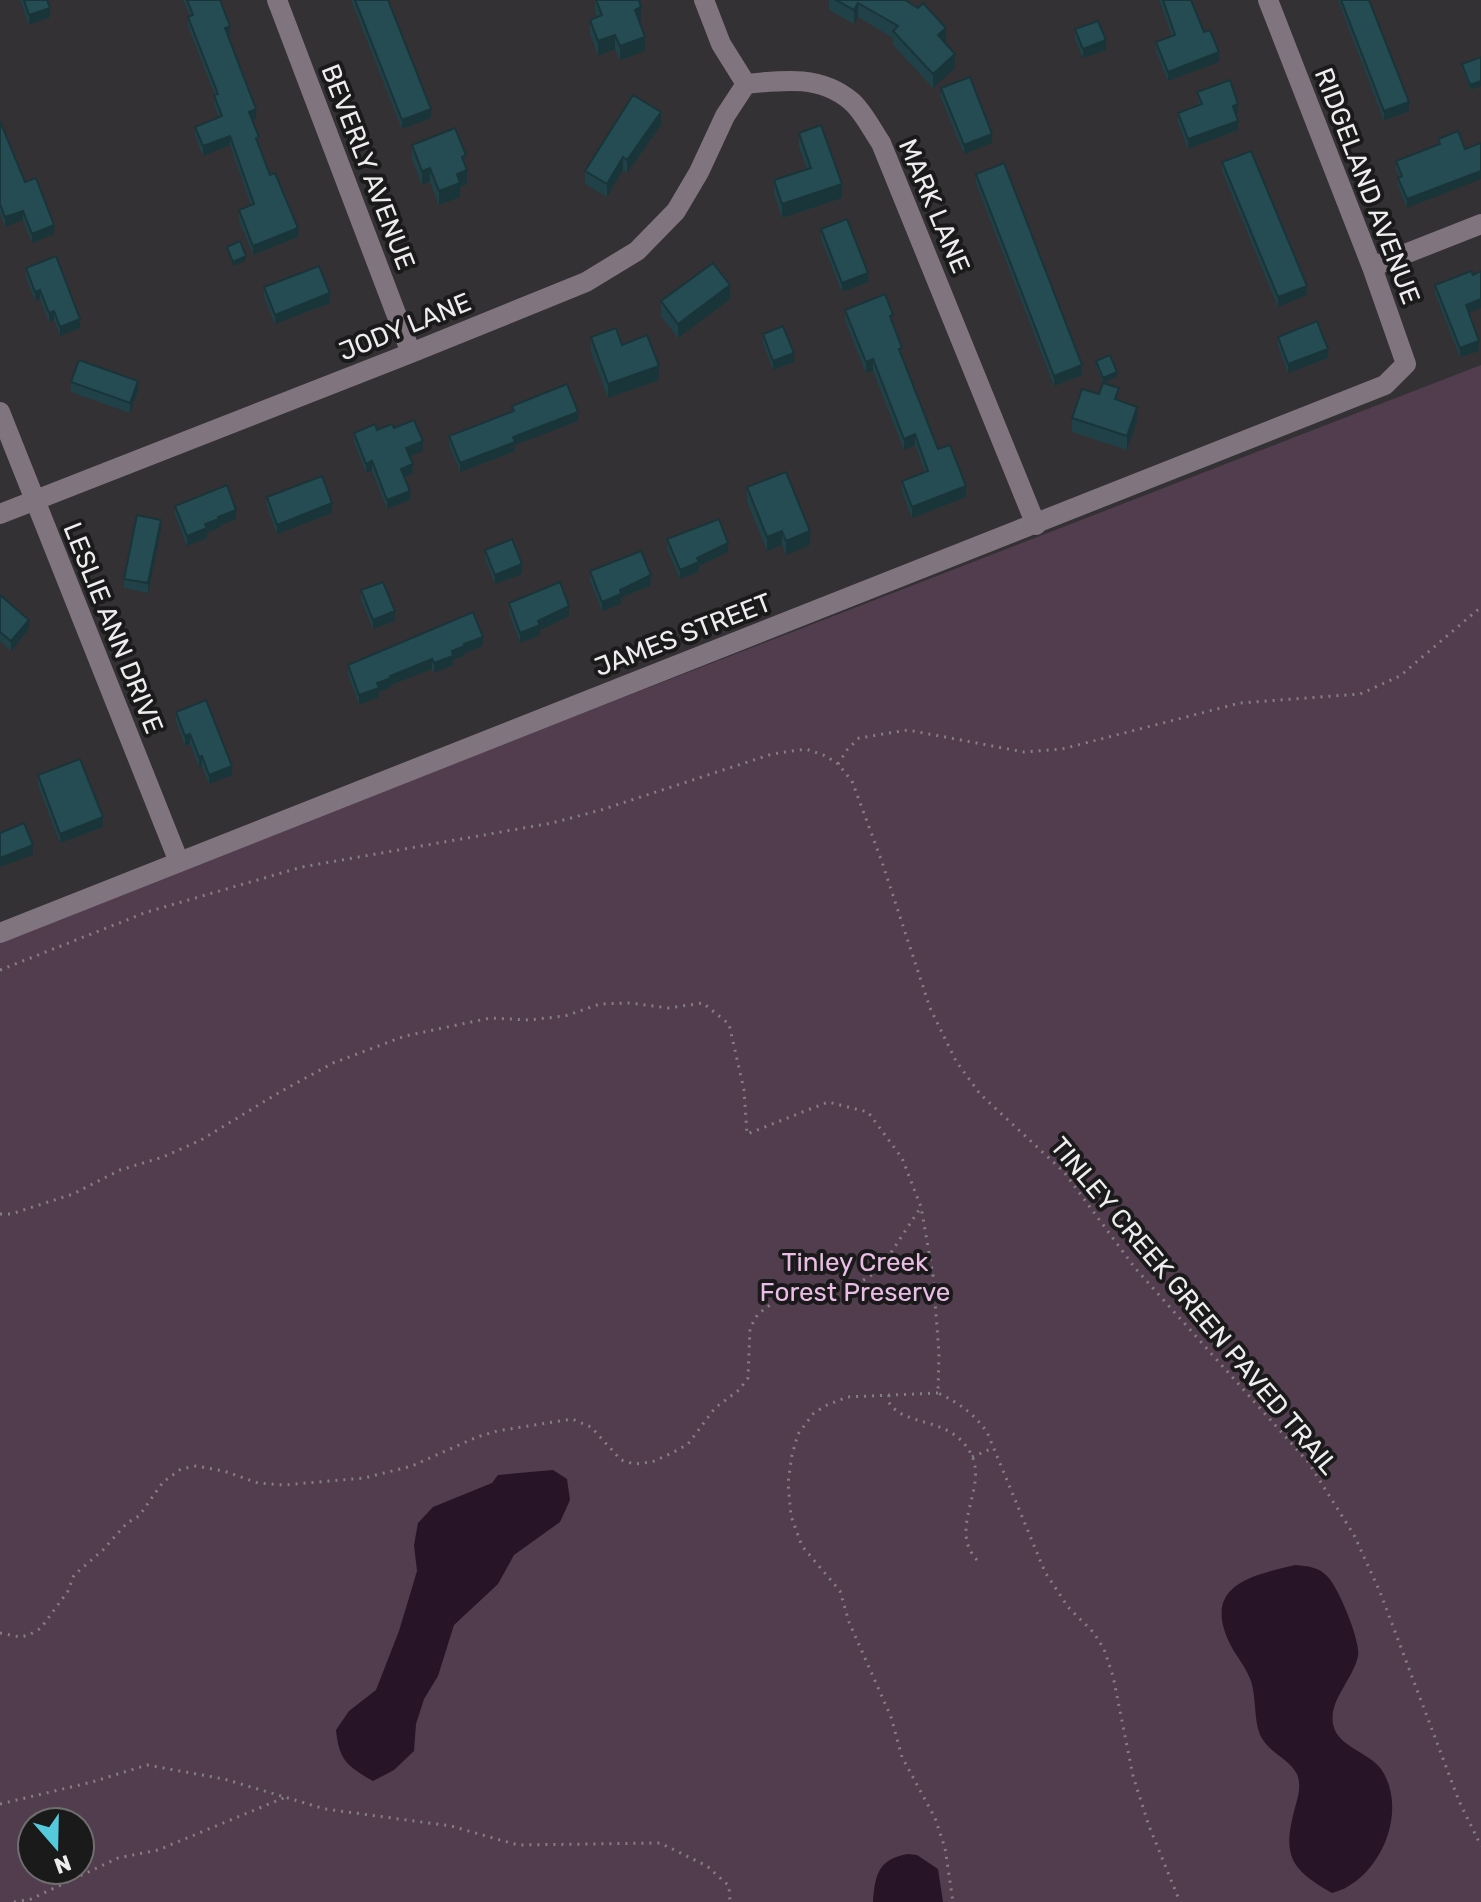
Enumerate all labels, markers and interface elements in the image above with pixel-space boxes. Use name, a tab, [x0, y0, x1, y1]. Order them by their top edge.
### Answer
street label: BEVERLY AVENUE	[315, 60, 421, 274]
street label: RIDGELAND AVENUE	[1308, 64, 1426, 308]
street label: MARK LANE	[892, 134, 976, 278]
street label: JODY LANE	[335, 286, 475, 368]
street label: LESLIE ANN DRIVE	[57, 518, 169, 738]
street label: JAMES STREET	[590, 587, 776, 683]
street label: TINLEY CREEK GREEN PAVED TRAIL	[1044, 1131, 1345, 1481]
park label: Tinley Creek Forest Preserve	[760, 1247, 950, 1308]
north arrow	[16, 1806, 96, 1886]
text: N	[51, 1849, 75, 1880]

